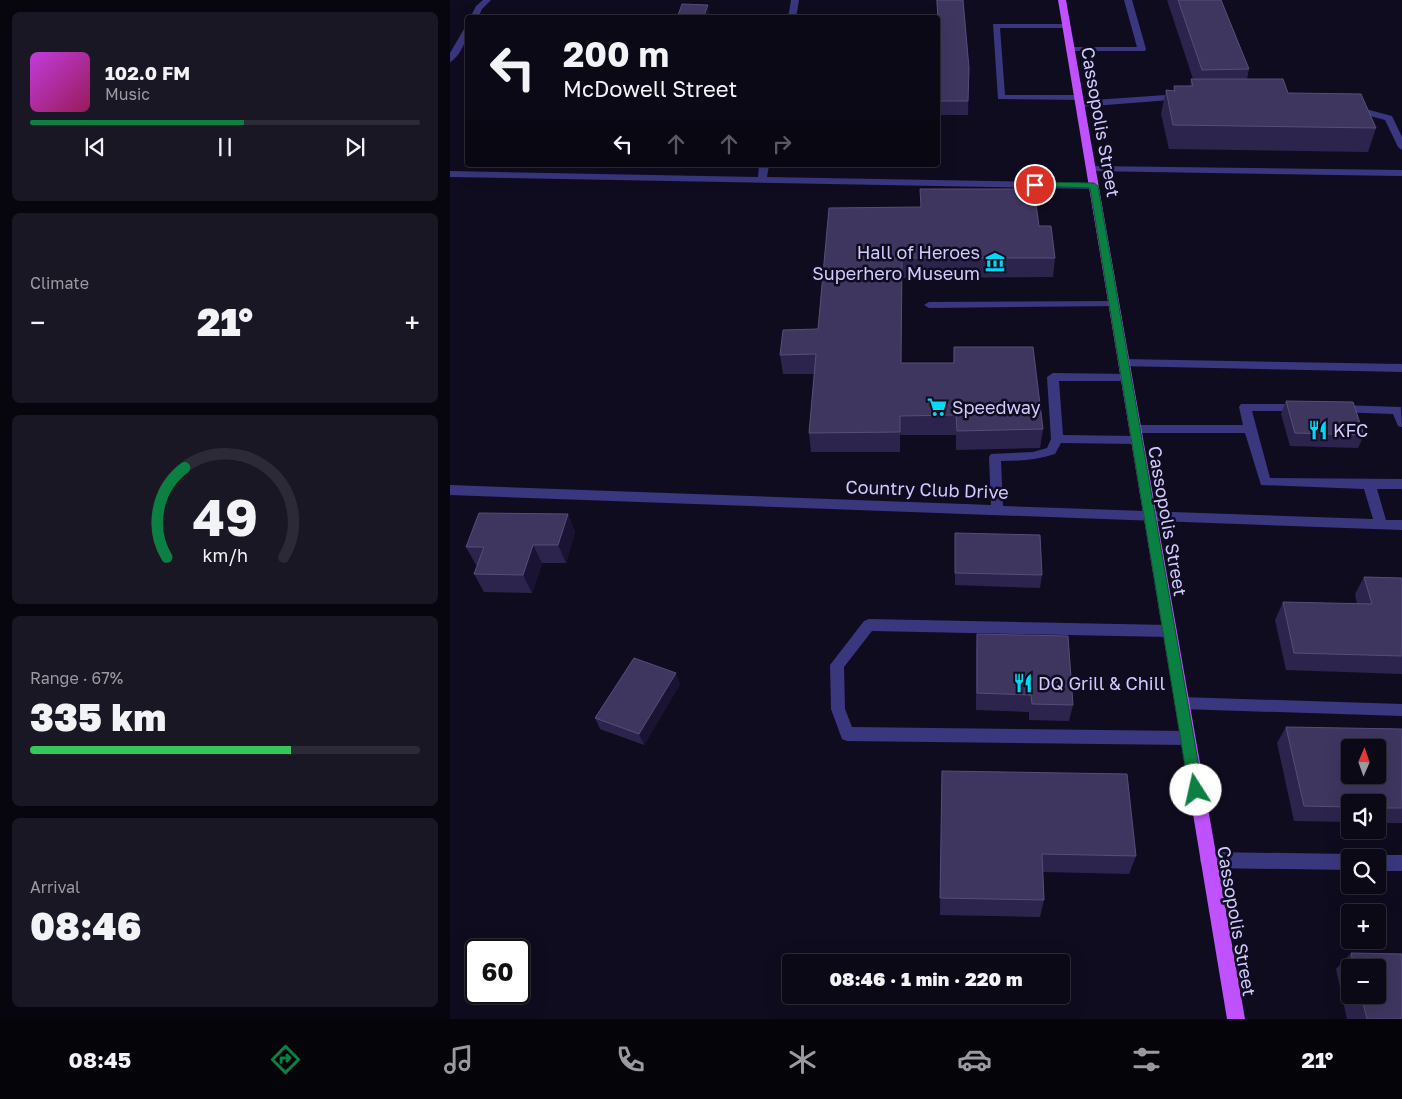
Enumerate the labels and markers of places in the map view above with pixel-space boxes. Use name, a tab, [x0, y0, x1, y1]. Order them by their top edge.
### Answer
pin	[1014, 164, 1056, 206]
place label: Hall of Heroes Superhero Museum	[812, 241, 980, 284]
museum icon: Hall of Heroes Superhero Museum	[984, 251, 1006, 273]
supermarket icon: Speedway	[926, 396, 948, 418]
place label: Speedway	[952, 396, 1041, 418]
restaurant icon: KFC	[1307, 419, 1329, 441]
place label: KFC	[1333, 419, 1368, 441]
restaurant icon: DQ Grill & Chill	[1012, 672, 1034, 694]
place label: DQ Grill & Chill	[1038, 672, 1165, 694]

